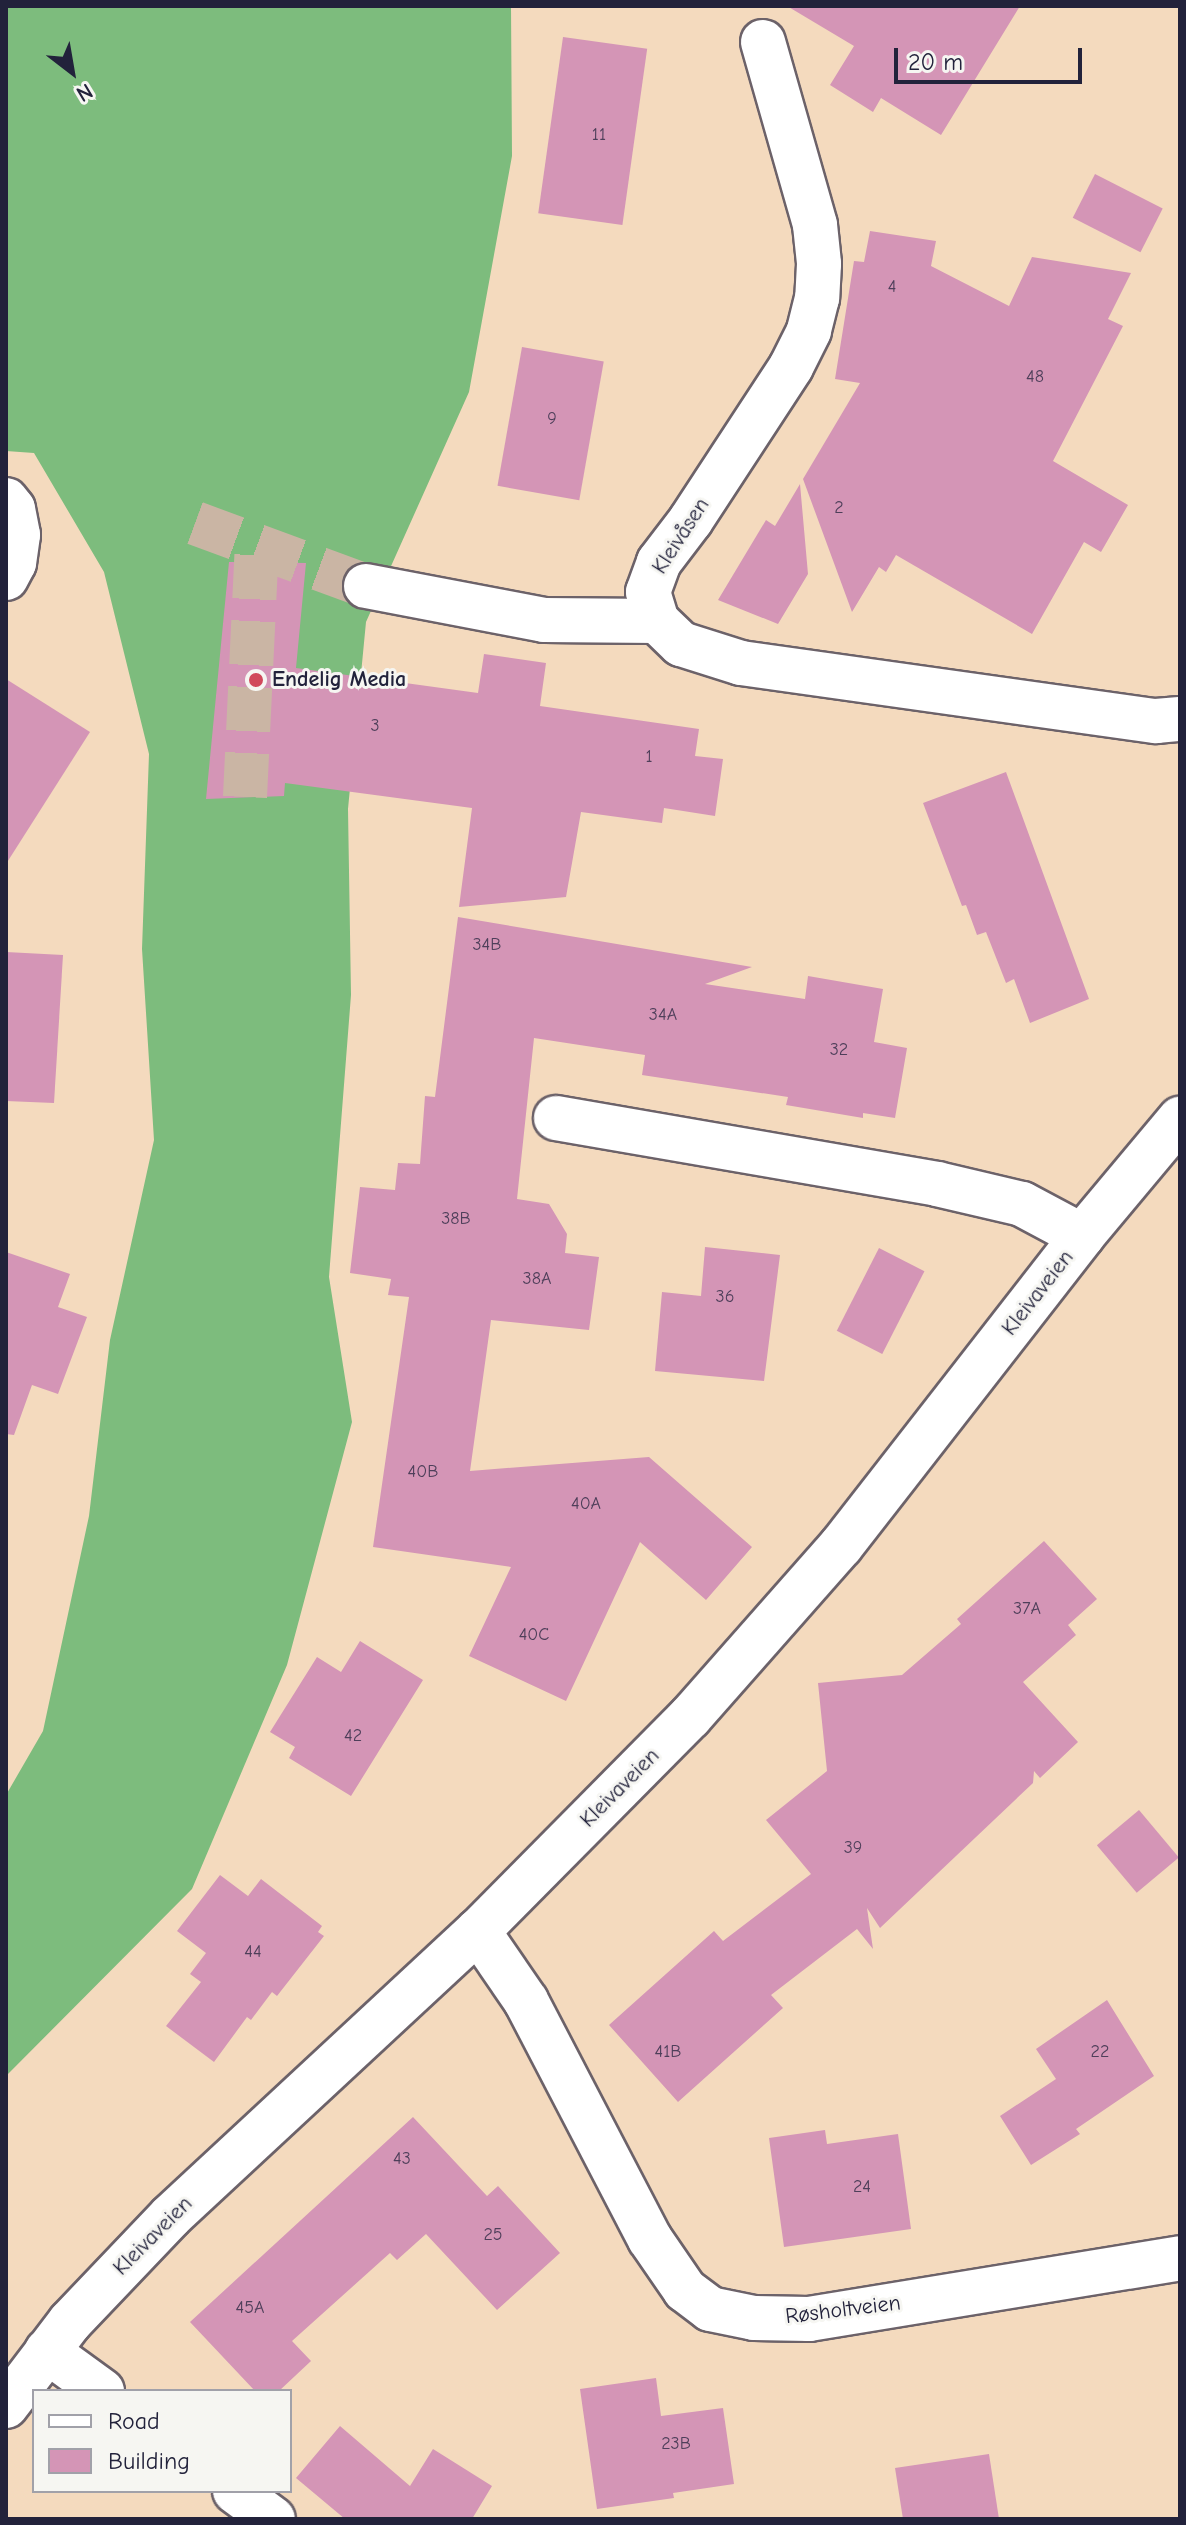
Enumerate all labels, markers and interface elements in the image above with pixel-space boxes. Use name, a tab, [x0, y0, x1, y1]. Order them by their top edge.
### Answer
north arrow	[32, 32, 112, 112]
scale bar	[898, 32, 1086, 82]
text: 20 m	[908, 48, 963, 76]
text: N	[72, 78, 97, 107]
house number: 11	[592, 124, 606, 146]
house number: 4	[888, 276, 896, 298]
house number: 48	[1026, 366, 1044, 388]
house number: 9	[547, 408, 557, 430]
street label: Kleivåsen	[647, 493, 715, 579]
house number: 2	[834, 497, 844, 519]
place label: Endelig Media	[272, 667, 406, 693]
marker: Endelig Media	[247, 671, 265, 689]
house number: 3	[370, 715, 380, 737]
house number: 1	[645, 746, 653, 768]
house number: 34B	[473, 934, 501, 956]
house number: 34A	[649, 1004, 677, 1026]
house number: 32	[830, 1039, 848, 1061]
house number: 38B	[441, 1208, 471, 1230]
street label: Kleivaveien	[996, 1245, 1080, 1341]
house number: 38A	[523, 1268, 551, 1290]
house number: 36	[716, 1286, 734, 1308]
house number: 40B	[408, 1461, 438, 1483]
house number: 40A	[571, 1493, 601, 1515]
house number: 37A	[1013, 1598, 1041, 1620]
house number: 40C	[519, 1624, 549, 1646]
house number: 42	[344, 1725, 362, 1747]
street label: Kleivaveien	[575, 1743, 665, 1833]
house number: 39	[844, 1837, 862, 1859]
house number: 44	[244, 1941, 262, 1963]
house number: 41B	[655, 2041, 681, 2063]
house number: 22	[1091, 2041, 1109, 2063]
house number: 43	[393, 2148, 411, 2170]
house number: 24	[853, 2176, 871, 2198]
street label: Kleivaveien	[108, 2191, 198, 2281]
house number: 25	[483, 2224, 503, 2246]
street label: Røsholtveien	[784, 2290, 902, 2330]
house number: 45A	[236, 2297, 264, 2319]
legend	[32, 2389, 292, 2493]
text: Road	[108, 2407, 160, 2435]
house number: 23B	[661, 2433, 691, 2455]
text: Building	[108, 2447, 190, 2475]

